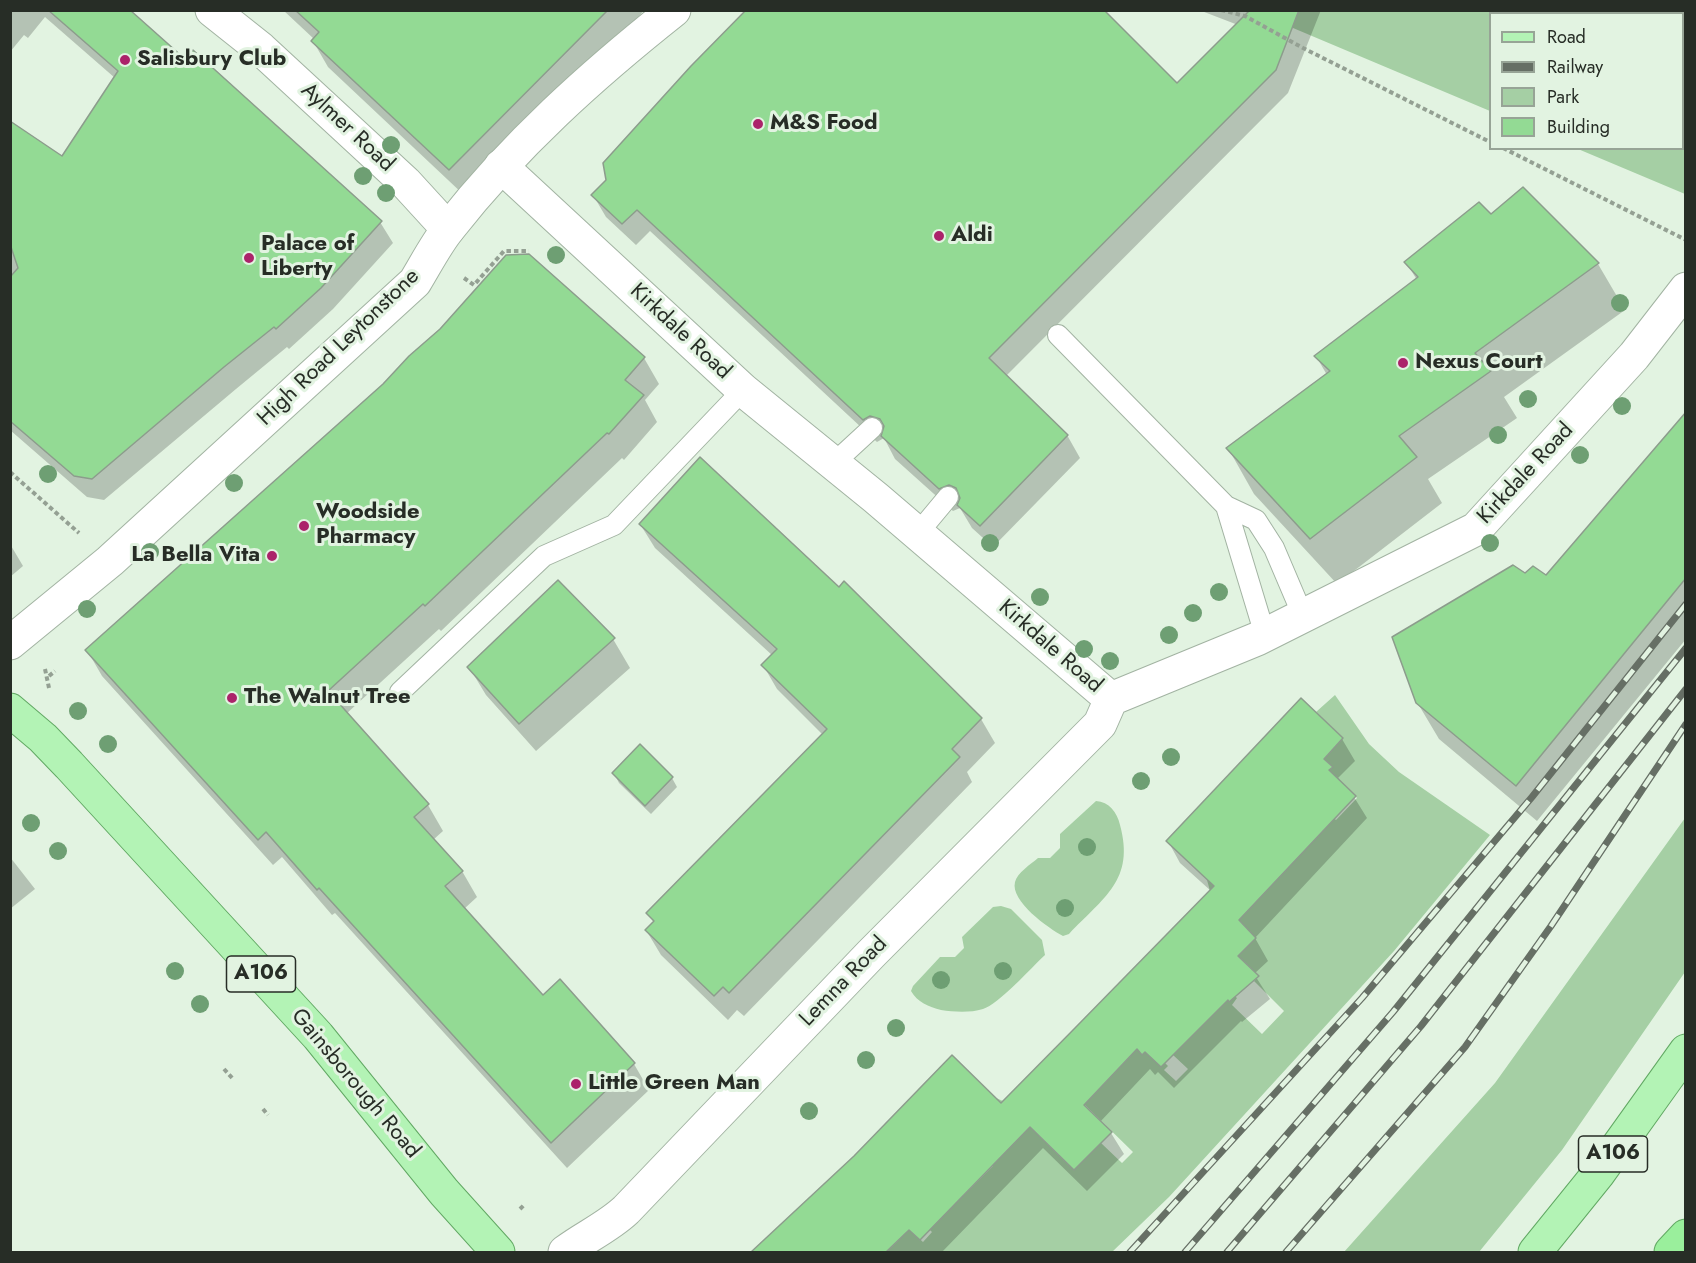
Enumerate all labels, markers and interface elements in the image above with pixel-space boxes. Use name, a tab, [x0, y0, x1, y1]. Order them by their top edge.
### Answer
legend	[1489, 12, 1684, 150]
text: Road	[1547, 24, 1586, 50]
place label: Salisbury Club	[137, 47, 286, 73]
marker: Salisbury Club	[118, 53, 132, 67]
text: Railway	[1547, 54, 1603, 80]
street label: Aylmer Road	[295, 78, 399, 178]
text: Park	[1547, 84, 1579, 110]
place label: M&S Food	[770, 111, 878, 137]
text: Building	[1547, 114, 1610, 140]
marker: M&S Food	[751, 117, 765, 131]
place label: Aldi	[951, 223, 993, 249]
marker: Aldi	[932, 229, 946, 243]
place label: Palace of Liberty	[261, 232, 354, 284]
marker: Palace of Liberty	[242, 251, 256, 265]
street label: High Road Leytonstone	[253, 264, 425, 432]
street label: Kirkdale Road	[624, 278, 736, 386]
place label: Nexus Court	[1415, 350, 1543, 376]
marker: Nexus Court	[1396, 356, 1410, 370]
street label: Kirkdale Road	[1472, 418, 1580, 530]
place label: Woodside Pharmacy	[316, 500, 419, 552]
marker: Woodside Pharmacy	[297, 519, 311, 533]
place label: La Bella Vita	[131, 543, 260, 569]
marker: La Bella Vita	[265, 549, 279, 563]
street label: Kirkdale Road	[993, 595, 1107, 699]
place label: The Walnut Tree	[244, 685, 410, 711]
marker: The Walnut Tree	[225, 691, 239, 705]
street label: Lemna Road	[795, 932, 893, 1032]
road number: A106	[226, 956, 296, 992]
street label: Gainsborough Road	[285, 1004, 425, 1164]
place label: Little Green Man	[588, 1071, 760, 1097]
marker: Little Green Man	[569, 1077, 583, 1091]
road number: A106	[1578, 1136, 1648, 1172]

